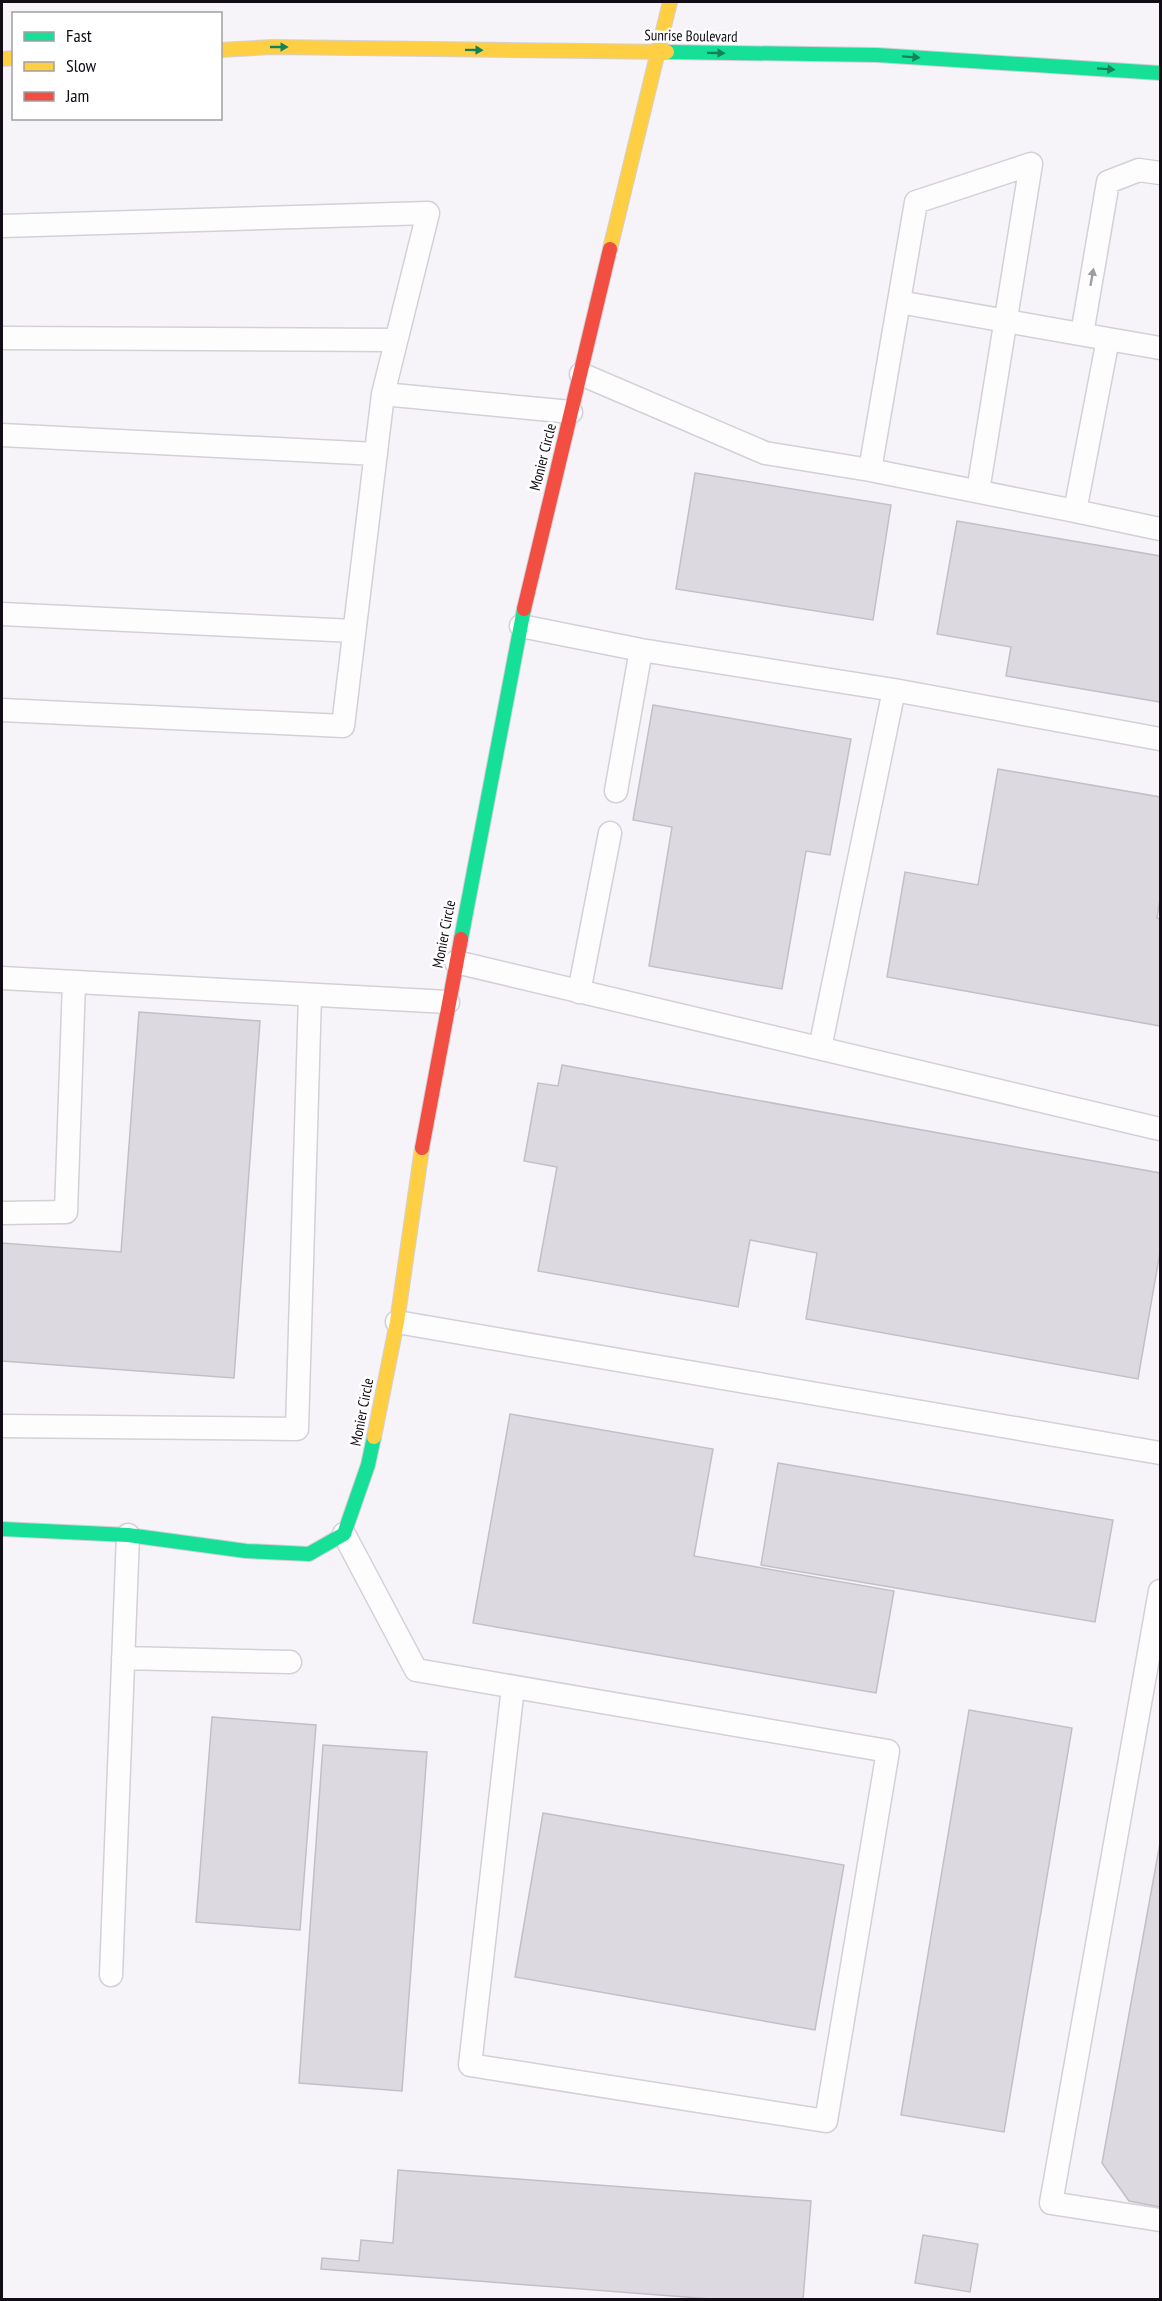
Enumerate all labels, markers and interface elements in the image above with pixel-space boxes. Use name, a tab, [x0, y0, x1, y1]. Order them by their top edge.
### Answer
legend	[12, 12, 222, 120]
text: Fast	[66, 24, 92, 47]
street label: Sunrise Boulevard	[644, 25, 738, 46]
one-way arrow	[269, 42, 288, 52]
one-way arrow	[464, 45, 483, 54]
one-way arrow	[707, 48, 726, 58]
one-way arrow	[902, 53, 921, 62]
text: Slow	[66, 54, 97, 77]
one-way arrow	[1096, 65, 1115, 74]
text: Jam	[65, 84, 89, 107]
one-way arrow	[1088, 267, 1097, 286]
street label: Monier Circle	[525, 421, 560, 492]
street label: Monier Circle	[428, 898, 459, 969]
street label: Monier Circle	[346, 1376, 377, 1447]

